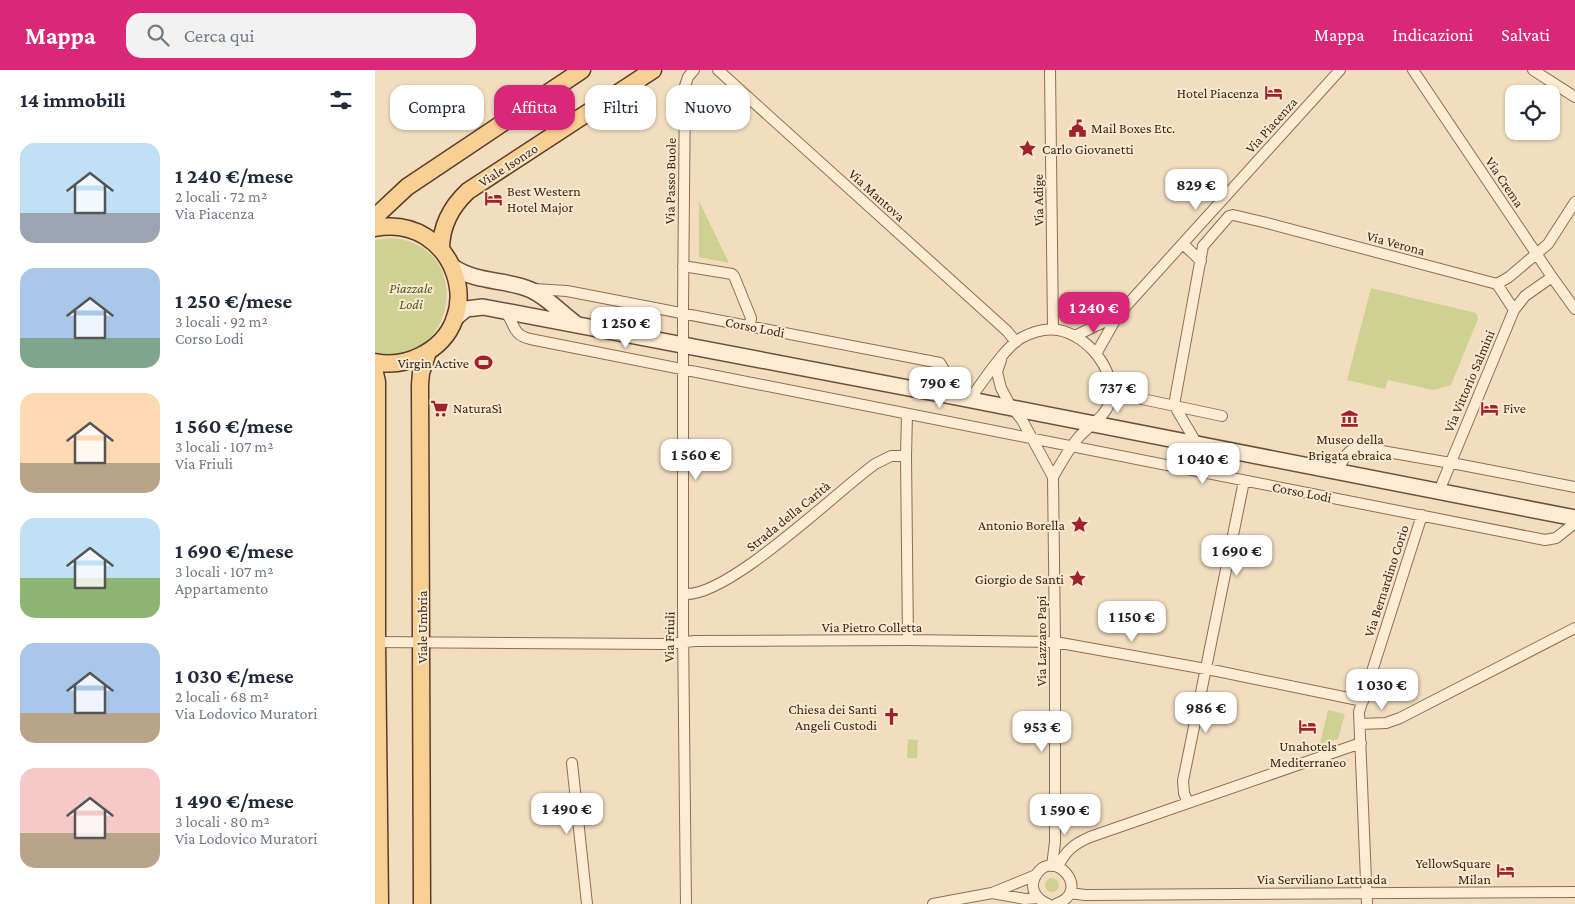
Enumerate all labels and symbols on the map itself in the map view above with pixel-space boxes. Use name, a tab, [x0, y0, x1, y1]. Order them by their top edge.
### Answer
hotel icon: Hotel Piacenza	[1263, 83, 1283, 103]
place label: Hotel Piacenza	[1177, 85, 1260, 101]
street label: Via Piacenza	[1242, 93, 1301, 156]
public building icon: Mail Boxes Etc.	[1067, 118, 1087, 138]
place label: Mail Boxes Etc.	[1091, 120, 1175, 136]
street label: Via Passo Buole	[661, 138, 679, 224]
place icon: Carlo Giovanetti	[1018, 139, 1038, 159]
street label: Viale Isonzo	[475, 140, 541, 190]
place label: Carlo Giovanetti	[1042, 141, 1134, 157]
street label: Via Crema	[1482, 154, 1528, 211]
street label: Via Mantova	[845, 165, 909, 225]
pin: 829 €	[1161, 168, 1231, 211]
street label: Via Adige	[1030, 174, 1046, 226]
place label: Best Western Hotel Major	[507, 183, 581, 216]
hotel icon: Best Western Hotel Major	[483, 189, 503, 209]
street label: Via Verona	[1365, 228, 1427, 259]
park label: Piazzale Lodi	[389, 280, 433, 312]
pin: 1 240 €	[1048, 292, 1140, 334]
pin: 1 250 €	[580, 306, 672, 349]
street label: Corso Lodi	[724, 313, 786, 341]
street label: Via Vittorio Salmini	[1440, 327, 1498, 434]
sports icon: Virgin Active	[473, 353, 493, 373]
place label: Virgin Active	[398, 355, 469, 371]
pin: 790 €	[905, 366, 975, 409]
pin: 737 €	[1083, 372, 1153, 414]
supermarket icon: NaturaSì	[429, 398, 449, 418]
hotel icon: Five	[1479, 398, 1499, 418]
place label: NaturaSì	[453, 400, 502, 416]
place label: Five	[1503, 400, 1526, 416]
museum icon: Museo della Brigata ebraica	[1340, 409, 1360, 429]
place label: Museo della Brigata ebraica	[1308, 431, 1392, 463]
pin: 1 560 €	[650, 438, 742, 481]
pin: 1 040 €	[1157, 442, 1249, 485]
street label: Strada della Carità	[743, 477, 834, 555]
street label: Corso Lodi	[1271, 478, 1333, 506]
place icon: Antonio Borella	[1069, 515, 1089, 535]
place label: Antonio Borella	[978, 517, 1066, 533]
street label: Via Bernardino Corio	[1360, 523, 1412, 639]
pin: 1 690 €	[1191, 534, 1283, 577]
place icon: Giorgio de Santi	[1068, 569, 1088, 589]
place label: Giorgio de Santi	[975, 571, 1064, 587]
street label: Viale Umbria	[414, 590, 430, 664]
street label: Via Lazzaro Papi	[1033, 595, 1049, 686]
pin: 1 150 €	[1086, 600, 1178, 643]
street label: Via Friuli	[661, 611, 677, 663]
street label: Via Pietro Colletta	[822, 619, 923, 635]
pin: 1 030 €	[1336, 668, 1428, 711]
pin: 986 €	[1171, 692, 1241, 734]
place label: Chiesa dei Santi Angeli Custodi	[788, 701, 877, 733]
church icon: Chiesa dei Santi Angeli Custodi	[881, 707, 901, 727]
pin: 953 €	[1007, 710, 1077, 753]
hotel icon: Unahotels Mediterraneo	[1298, 716, 1318, 736]
place label: Unahotels Mediterraneo	[1270, 738, 1346, 770]
pin: 1 490 €	[521, 792, 613, 835]
pin: 1 590 €	[1019, 794, 1111, 836]
place label: YellowSquare Milan	[1415, 855, 1491, 887]
hotel icon: YellowSquare Milan	[1495, 861, 1515, 881]
street label: Via Serviliano Lattuada	[1257, 871, 1387, 887]

